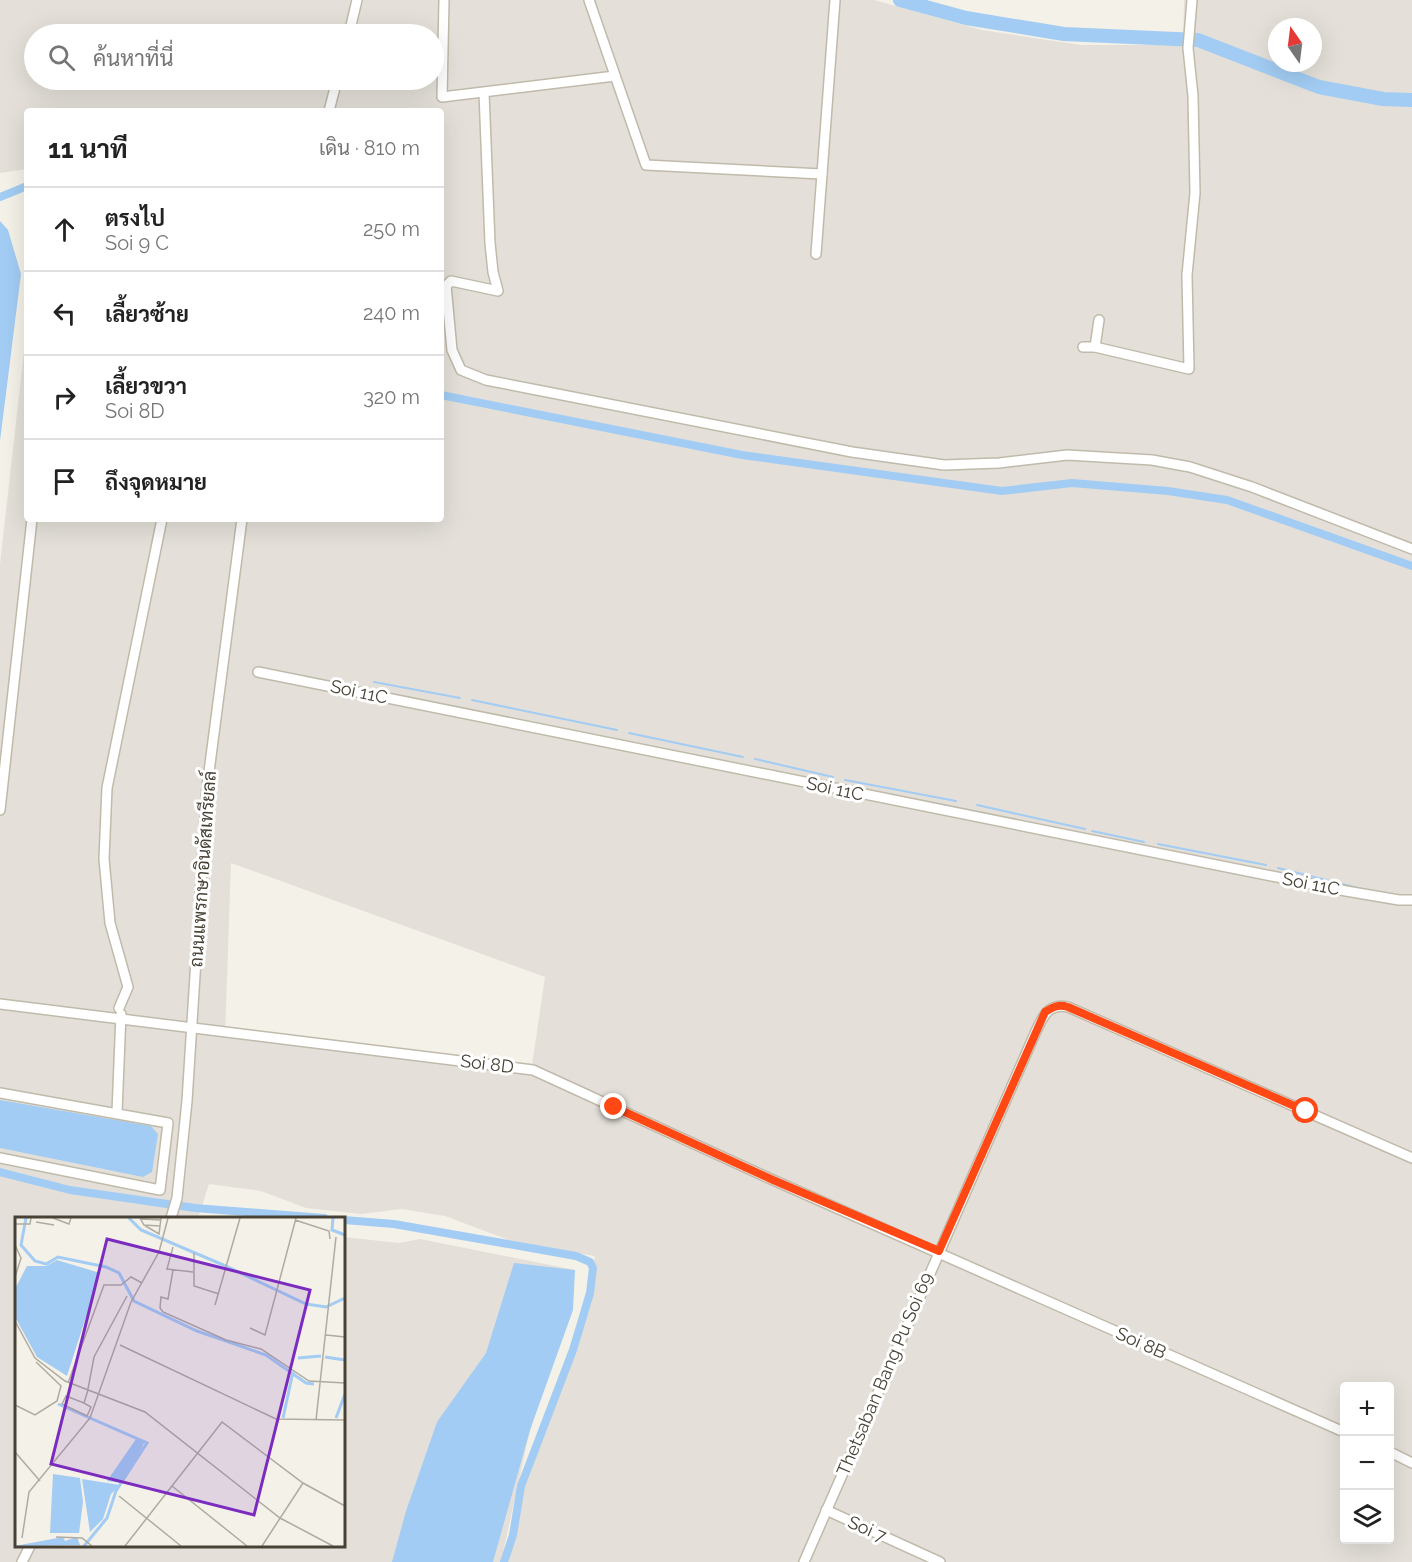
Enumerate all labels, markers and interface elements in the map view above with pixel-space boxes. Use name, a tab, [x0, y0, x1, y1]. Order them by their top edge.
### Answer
north arrow	[1268, 18, 1322, 72]
search box	[24, 24, 444, 90]
icon: search	[45, 41, 78, 74]
text: ค้นหาที่นี่	[93, 45, 173, 71]
text: 11 นาที	[48, 134, 128, 164]
text: เดิน · 810 m	[319, 136, 420, 160]
text: ตรงไป	[105, 205, 165, 231]
icon: ahead	[48, 213, 81, 246]
text: 250 m	[363, 217, 420, 241]
text: Soi 9 C	[105, 231, 169, 255]
icon: left	[48, 297, 81, 330]
text: เลี้ยวซ้าย	[105, 301, 189, 327]
text: 240 m	[363, 301, 420, 325]
text: เลี้ยวขวา	[105, 373, 187, 399]
icon: right	[48, 381, 81, 414]
text: 320 m	[363, 385, 420, 409]
text: Soi 8D	[105, 399, 165, 423]
icon: arrive	[48, 465, 81, 498]
text: ถึงจุดหมาย	[105, 469, 207, 495]
street label: Soi 11C	[329, 675, 390, 708]
street label: ถนนแพรกษาอินดัสเทรียลล์	[183, 770, 220, 968]
street label: Soi 11C	[805, 772, 866, 805]
street label: Soi 11C	[1281, 868, 1342, 899]
street label: Soi 8D	[459, 1050, 515, 1077]
route end	[600, 1093, 626, 1119]
route start	[1292, 1097, 1318, 1123]
inset map	[15, 1217, 345, 1547]
street label: Thetsaban Bang Pu Soi 69	[832, 1269, 937, 1478]
street label: Soi 8B	[1113, 1322, 1170, 1363]
map controls	[1340, 1382, 1394, 1544]
button: +	[1340, 1382, 1394, 1436]
button: −	[1340, 1436, 1394, 1490]
button: layers	[1340, 1490, 1394, 1544]
street label: Soi 7	[845, 1511, 890, 1546]

